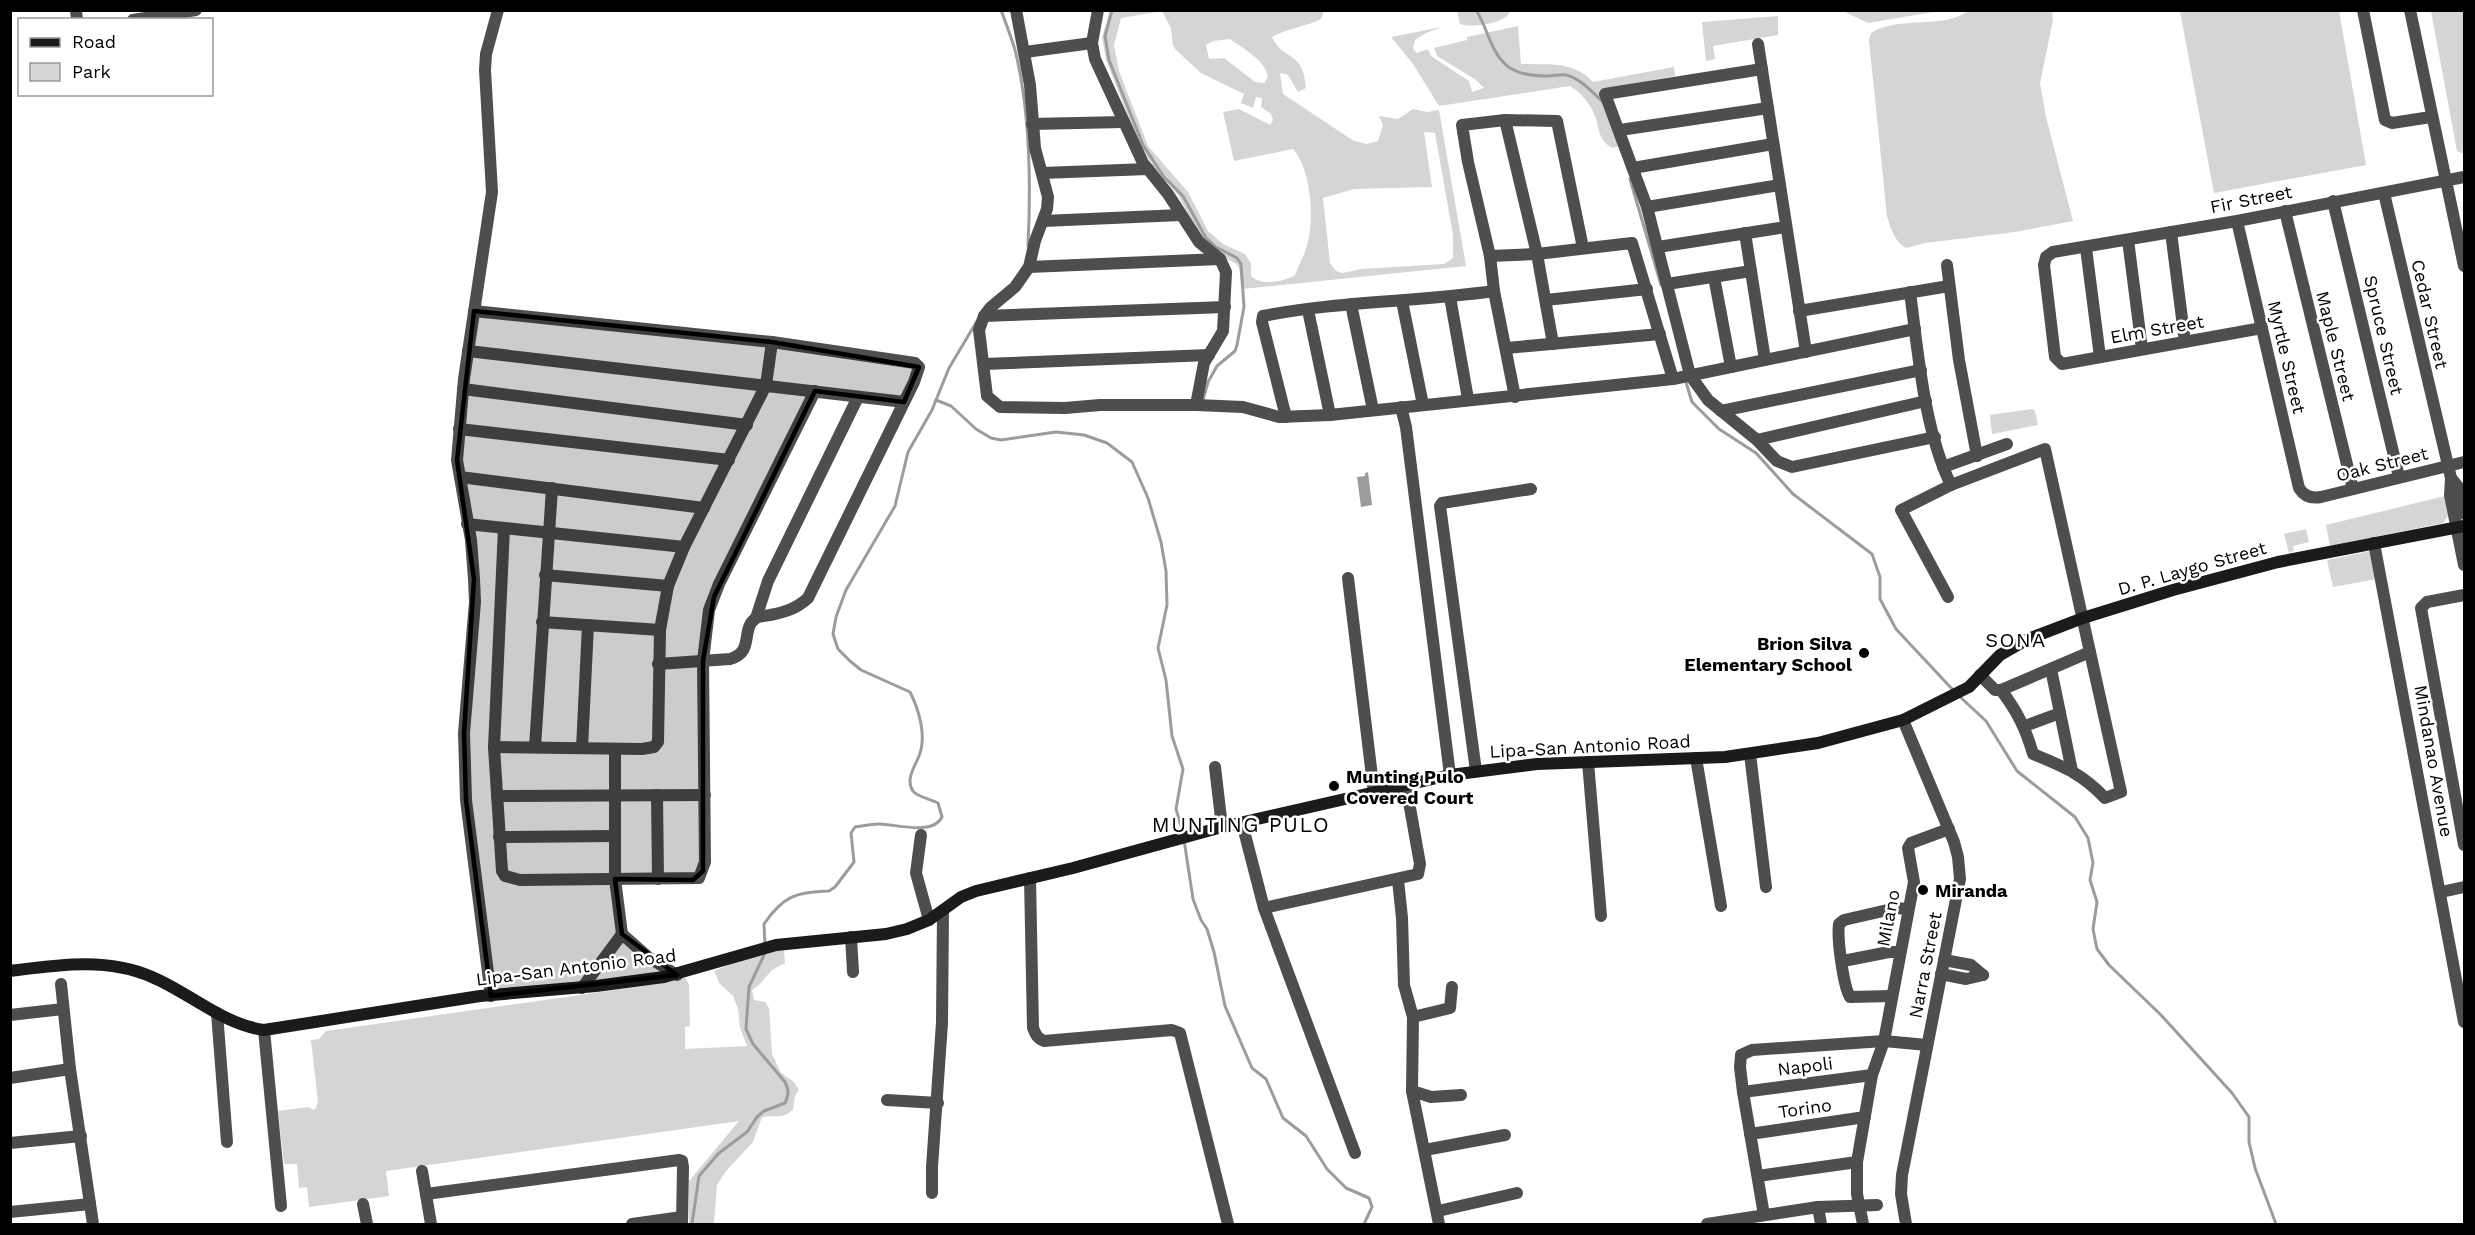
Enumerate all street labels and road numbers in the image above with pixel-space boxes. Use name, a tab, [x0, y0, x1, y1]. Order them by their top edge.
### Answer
street label: Fir Street	[2208, 181, 2294, 217]
street label: Cedar Street	[2407, 257, 2453, 371]
street label: Spruce Street	[2360, 273, 2408, 397]
street label: Maple Street	[2312, 289, 2360, 404]
street label: Myrtle Street	[2264, 299, 2310, 416]
street label: Elm Street	[2109, 310, 2206, 348]
street label: Oak Street	[2334, 442, 2430, 486]
street label: D. P. Laygo Street	[2115, 537, 2269, 599]
street label: Mindanao Avenue	[2410, 683, 2458, 839]
street label: Lipa-San Antonio Road	[1489, 730, 1691, 762]
street label: Milano	[1872, 888, 1904, 948]
street label: Narra Street	[1904, 910, 1946, 1020]
street label: Lipa-San Antonio Road	[475, 944, 677, 990]
street label: Napoli	[1776, 1052, 1834, 1080]
street label: Torino	[1777, 1094, 1833, 1122]

